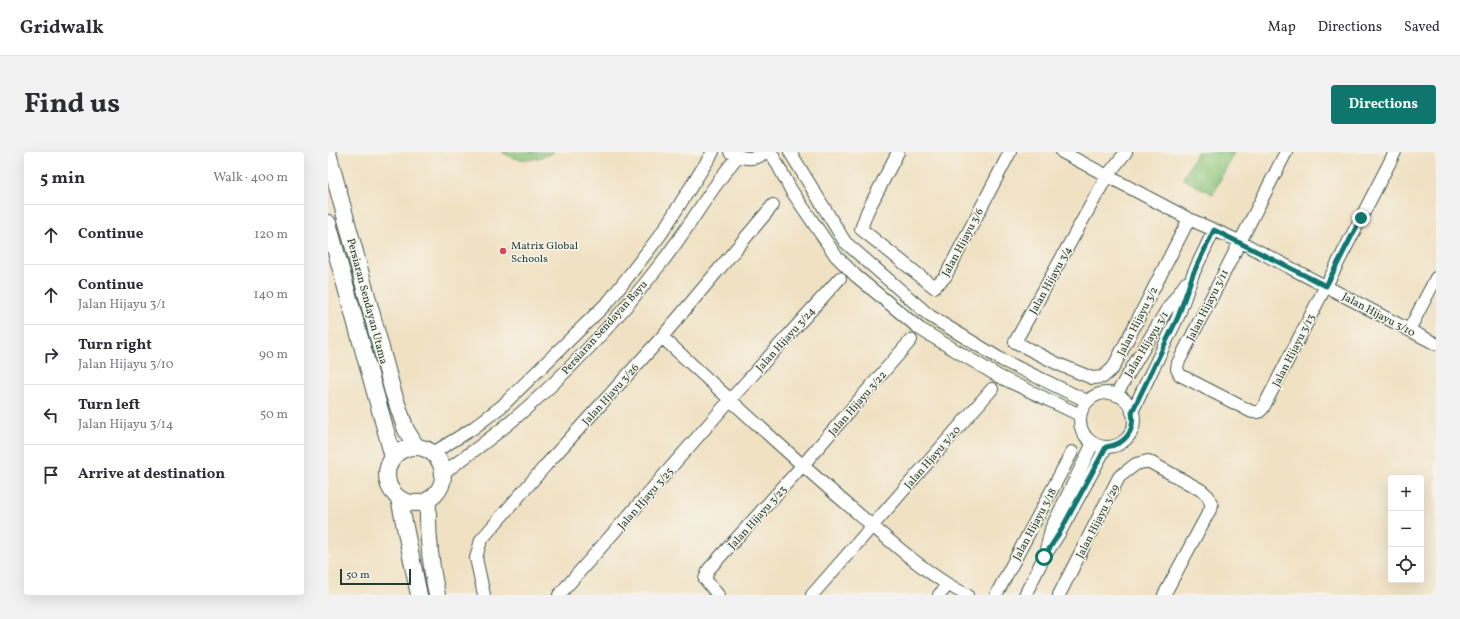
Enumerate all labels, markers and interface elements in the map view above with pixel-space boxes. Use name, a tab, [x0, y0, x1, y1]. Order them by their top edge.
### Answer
text: Gridwalk	[20, 15, 104, 41]
text: Map	[1268, 18, 1296, 37]
text: Directions	[1318, 18, 1382, 37]
text: Saved	[1404, 18, 1440, 37]
text: Find us	[24, 85, 120, 124]
button: Directions	[1331, 85, 1436, 124]
text: 5 min	[40, 167, 85, 190]
text: Walk · 400 m	[213, 169, 288, 187]
street label: Jalan Hijayu 3/6	[939, 205, 988, 280]
route end	[1352, 209, 1370, 227]
icon: ahead	[40, 224, 62, 246]
text: Continue	[78, 224, 143, 245]
text: 120 m	[254, 226, 288, 244]
street label: Persiaran Sendayan Utama	[343, 237, 391, 366]
place label: Matrix Global Schools	[511, 239, 578, 267]
street label: Jalan Hijayu 3/4	[1026, 244, 1076, 317]
marker: Matrix Global Schools	[498, 246, 508, 256]
street label: Jalan Hijayu 3/11	[1184, 267, 1233, 344]
text: Continue	[78, 275, 143, 296]
street label: Persiaran Sendayan Bayu	[559, 278, 651, 378]
icon: ahead	[40, 284, 62, 306]
street label: Jalan Hijayu 3/2	[1114, 284, 1162, 359]
text: 140 m	[254, 286, 288, 304]
street label: Jalan Hijayu 3/10	[1339, 290, 1418, 341]
text: Jalan Hijayu 3/1	[78, 296, 166, 314]
street label: Jalan Hijayu 3/24	[753, 304, 819, 375]
street label: Jalan Hijayu 3/1	[1122, 309, 1173, 380]
street label: Jalan Hijayu 3/13	[1269, 311, 1319, 390]
text: Turn right	[78, 335, 152, 356]
icon: right	[40, 344, 62, 366]
text: 90 m	[259, 346, 288, 364]
text: Jalan Hijayu 3/10	[78, 356, 174, 374]
street label: Jalan Hjayu 3/26	[579, 361, 643, 429]
street label: Jalan Hijayu 3/22	[826, 368, 891, 440]
text: Turn left	[78, 395, 140, 416]
icon: left	[40, 404, 62, 426]
text: 50 m	[260, 406, 288, 424]
text: Jalan Hijayu 3/14	[78, 416, 174, 434]
street label: Jalan Hjayu 3/20	[902, 423, 965, 493]
icon: arrive	[40, 464, 62, 486]
text: Arrive at destination	[78, 464, 225, 485]
street label: Jalan Hjayu 3/25	[615, 465, 677, 533]
map controls	[1388, 475, 1424, 583]
button: +	[1388, 475, 1424, 511]
street label: Jalan Hijayu 3/29	[1073, 482, 1124, 561]
street label: Jalan Hijayu 3/23	[725, 483, 791, 553]
street label: Jalan Hijayu 3/18	[1010, 486, 1061, 564]
button: −	[1388, 511, 1424, 547]
button: locate	[1388, 547, 1424, 583]
route start	[1035, 548, 1053, 566]
scale bar	[340, 567, 411, 586]
text: 50 m	[346, 568, 370, 583]

